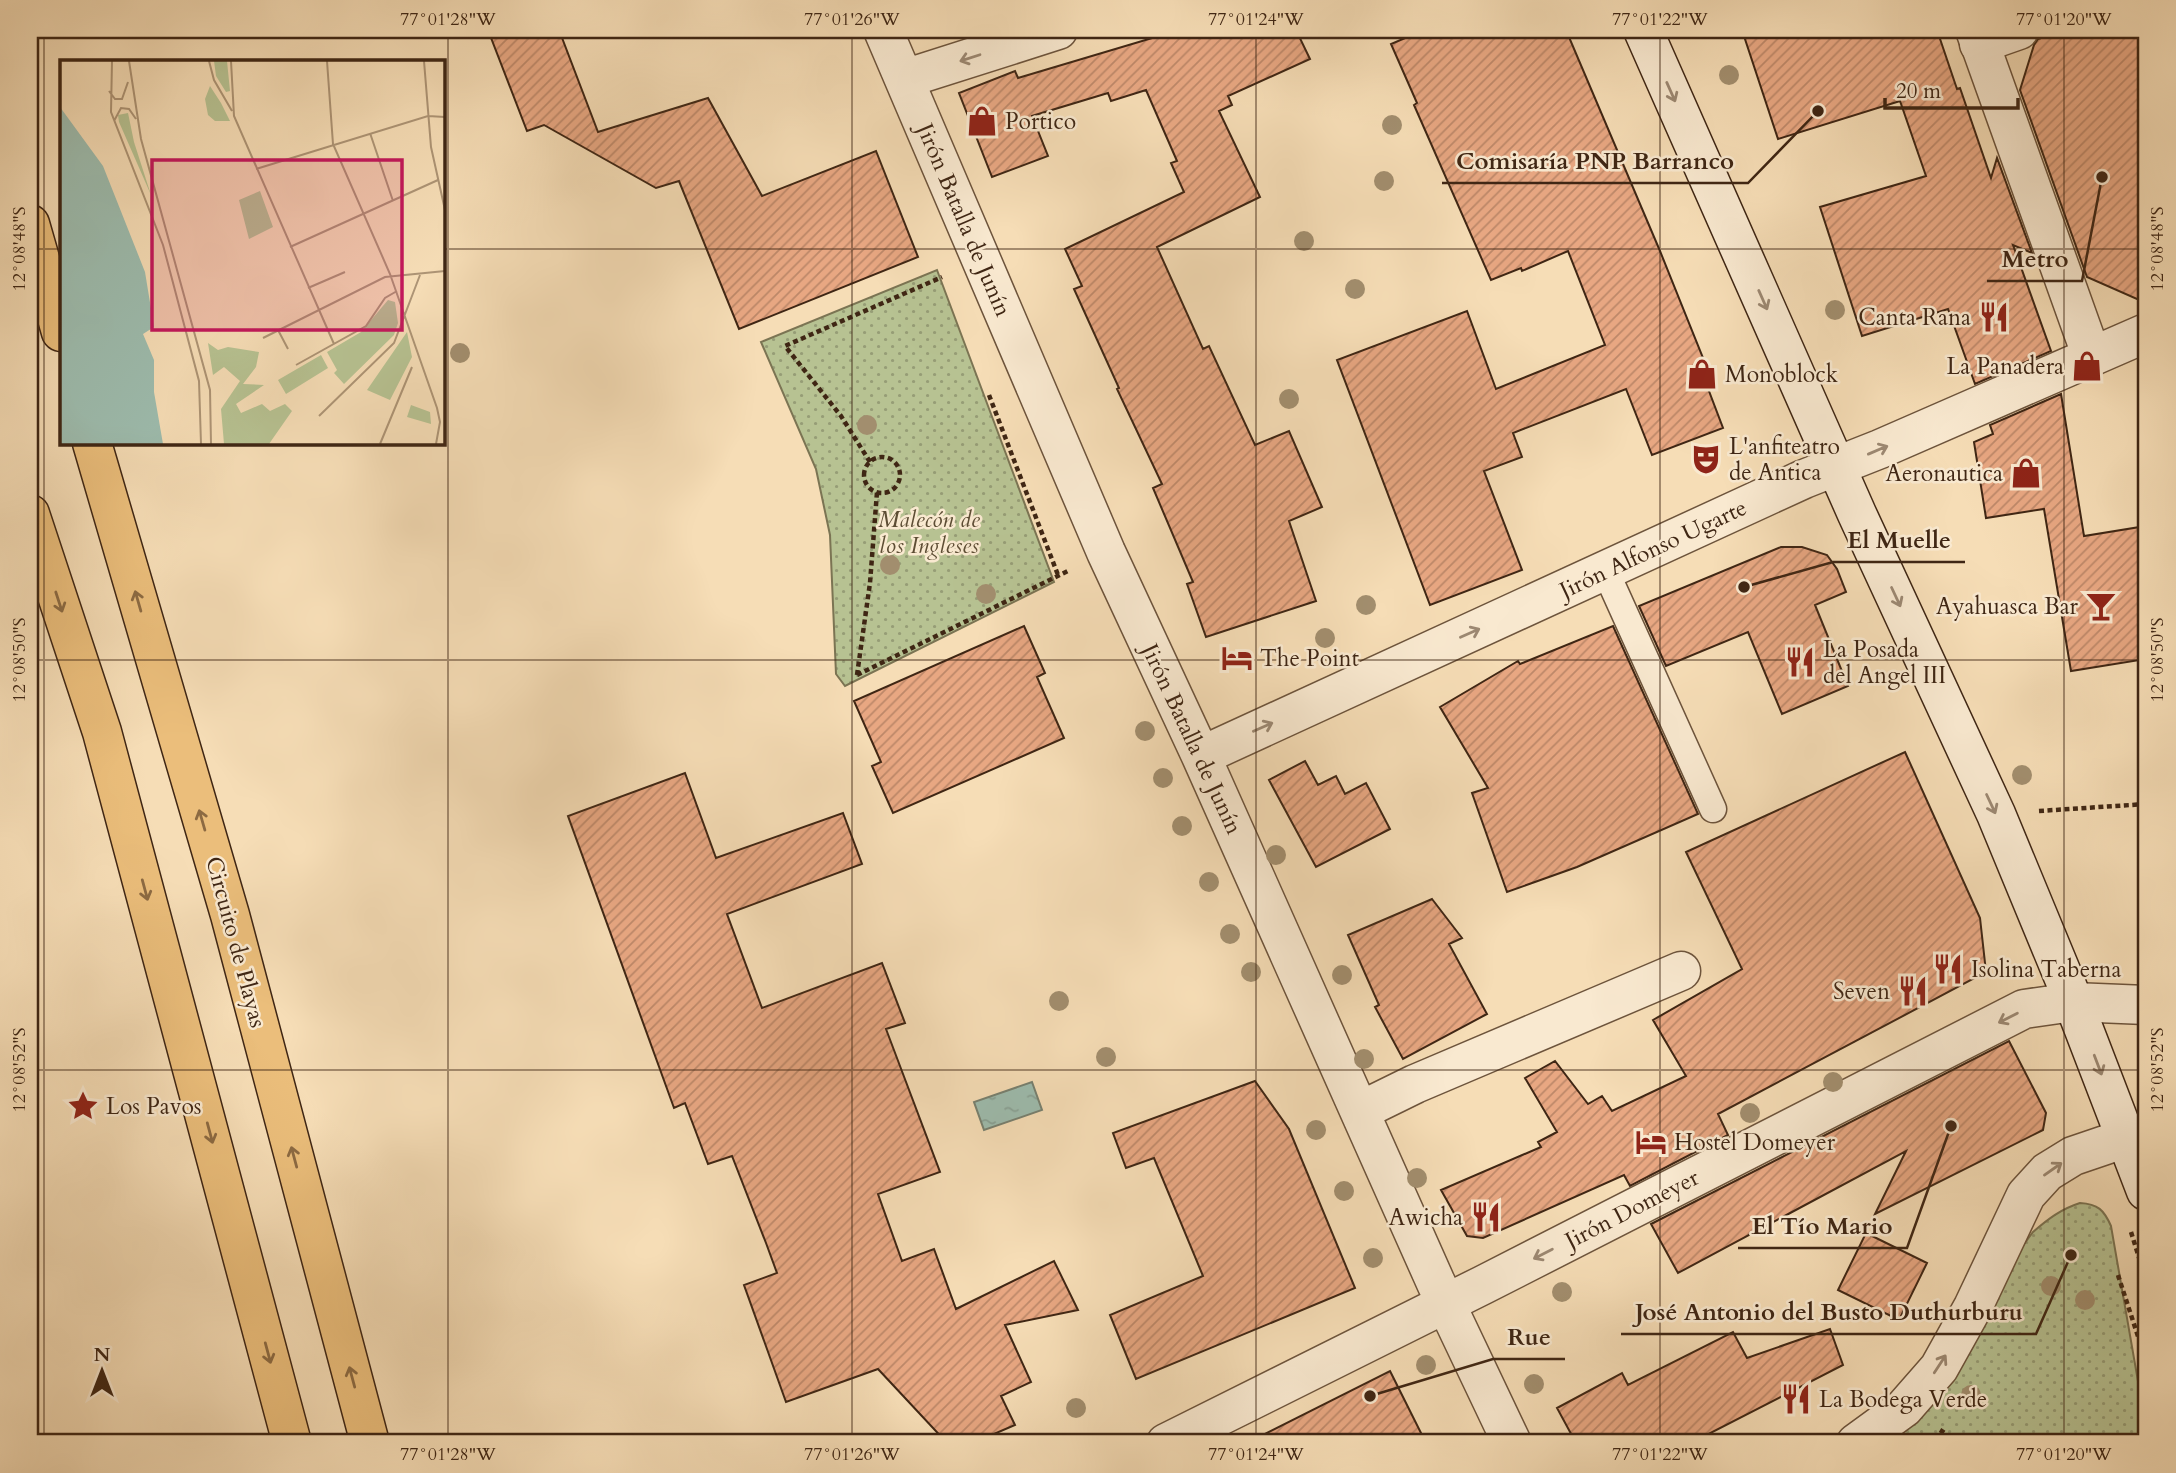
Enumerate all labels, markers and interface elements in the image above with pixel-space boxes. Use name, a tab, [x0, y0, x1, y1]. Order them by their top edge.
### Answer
text: 77°01'28"W	[400, 7, 496, 32]
text: 77°01'26"W	[804, 7, 900, 32]
text: 77°01'24"W	[1208, 7, 1304, 32]
text: 77°01'22"W	[1612, 7, 1708, 32]
text: 77°01'20"W	[2016, 7, 2112, 32]
one-way arrow	[959, 53, 981, 66]
inset map	[60, 60, 444, 444]
scale bar	[1885, 66, 2018, 110]
text: 20 m	[1896, 77, 1941, 106]
one-way arrow	[1665, 81, 1678, 102]
shop icon: Portico	[965, 104, 999, 138]
place label: Portico	[1005, 106, 1076, 137]
street label: Jirón Batalla de Junín	[908, 116, 1019, 321]
callout: Comisaría PNP Barranco	[1442, 138, 1748, 183]
text: Comisaría PNP Barranco	[1456, 145, 1734, 178]
text: 12°08'48"S	[7, 207, 32, 291]
text: 12°08'48"S	[2145, 207, 2170, 291]
callout: Metro	[1987, 236, 2082, 281]
text: Metro	[2001, 243, 2069, 276]
one-way arrow	[1757, 289, 1770, 310]
restaurant icon: Canta Rana	[1977, 300, 2011, 334]
place label: Canta Rana	[1858, 302, 1971, 333]
shop icon: La Panadera	[2070, 349, 2104, 383]
place label: La Panadera	[1946, 351, 2064, 382]
shop icon: Monoblock	[1685, 357, 1719, 391]
place label: Monoblock	[1725, 359, 1839, 390]
place label: L'anfiteatro de Antica	[1729, 431, 1840, 488]
theatre icon: L'anfiteatro de Antica	[1689, 442, 1723, 476]
one-way arrow	[1867, 443, 1889, 456]
shop icon: Aeronautica	[2009, 456, 2043, 490]
place label: Aeronautica	[1886, 458, 2003, 489]
street label: Jirón Alfonso Ugarte	[1552, 492, 1752, 607]
park label: Malecón de los Ingleses	[878, 504, 980, 561]
callout: El Muelle	[1833, 517, 1965, 562]
text: El Muelle	[1847, 524, 1951, 557]
one-way arrow	[1890, 586, 1903, 607]
bar icon: Ayahuasca Bar	[2084, 589, 2118, 623]
one-way arrow	[54, 590, 66, 612]
one-way arrow	[131, 591, 144, 613]
place label: Ayahuasca Bar	[1936, 591, 2079, 622]
text: 12°08'50"S	[7, 618, 32, 702]
text: 12°08'50"S	[2145, 618, 2170, 702]
one-way arrow	[1459, 626, 1480, 639]
place label: La Posada del Angel III	[1823, 634, 1946, 691]
street label: Jirón Batalla de Junín	[1133, 636, 1250, 839]
hotel icon: The Point	[1220, 641, 1254, 675]
place label: The Point	[1260, 643, 1359, 674]
restaurant icon: La Posada del Angel III	[1783, 645, 1817, 679]
one-way arrow	[1252, 720, 1273, 734]
one-way arrow	[1985, 792, 1998, 814]
one-way arrow	[194, 809, 207, 831]
street label: Circuito de Playas	[198, 853, 274, 1031]
one-way arrow	[139, 878, 152, 901]
restaurant icon: Isolina Taberna	[1931, 952, 1965, 986]
place label: Isolina Taberna	[1971, 954, 2122, 985]
restaurant icon: Seven	[1896, 974, 1930, 1008]
place label: Seven	[1833, 976, 1890, 1007]
one-way arrow	[1998, 1011, 2018, 1025]
text: 12°08'52"S	[7, 1028, 32, 1112]
text: 12°08'52"S	[2145, 1028, 2170, 1112]
one-way arrow	[2093, 1054, 2105, 1076]
place icon: Los Pavos	[66, 1089, 100, 1123]
place label: Los Pavos	[106, 1091, 202, 1122]
one-way arrow	[205, 1122, 218, 1144]
hotel icon: Hostel Domeyer	[1634, 1125, 1668, 1159]
place label: Hostel Domeyer	[1674, 1127, 1836, 1158]
one-way arrow	[287, 1147, 300, 1169]
street label: Jirón Domeyer	[1557, 1162, 1705, 1257]
one-way arrow	[2043, 1162, 2062, 1176]
restaurant icon: Awicha	[1469, 1200, 1503, 1234]
place label: Awicha	[1389, 1202, 1463, 1233]
callout: El Tío Mario	[1738, 1203, 1907, 1248]
text: El Tío Mario	[1751, 1210, 1893, 1243]
one-way arrow	[1533, 1248, 1554, 1262]
callout: José Antonio del Busto Duthurburu	[1621, 1289, 2036, 1334]
text: José Antonio del Busto Duthurburu	[1632, 1296, 2023, 1329]
callout: Rue	[1493, 1314, 1565, 1359]
text: Rue	[1507, 1321, 1551, 1354]
north arrow	[66, 1336, 136, 1406]
text: N	[94, 1342, 111, 1368]
one-way arrow	[262, 1342, 275, 1364]
one-way arrow	[1933, 1355, 1948, 1374]
one-way arrow	[345, 1366, 358, 1389]
restaurant icon: La Bodega Verde	[1779, 1382, 1813, 1416]
place label: La Bodega Verde	[1819, 1384, 1987, 1415]
text: 77°01'28"W	[400, 1442, 496, 1467]
text: 77°01'26"W	[804, 1442, 900, 1467]
text: 77°01'24"W	[1208, 1442, 1304, 1467]
text: 77°01'22"W	[1612, 1442, 1708, 1467]
text: 77°01'20"W	[2016, 1442, 2112, 1467]

